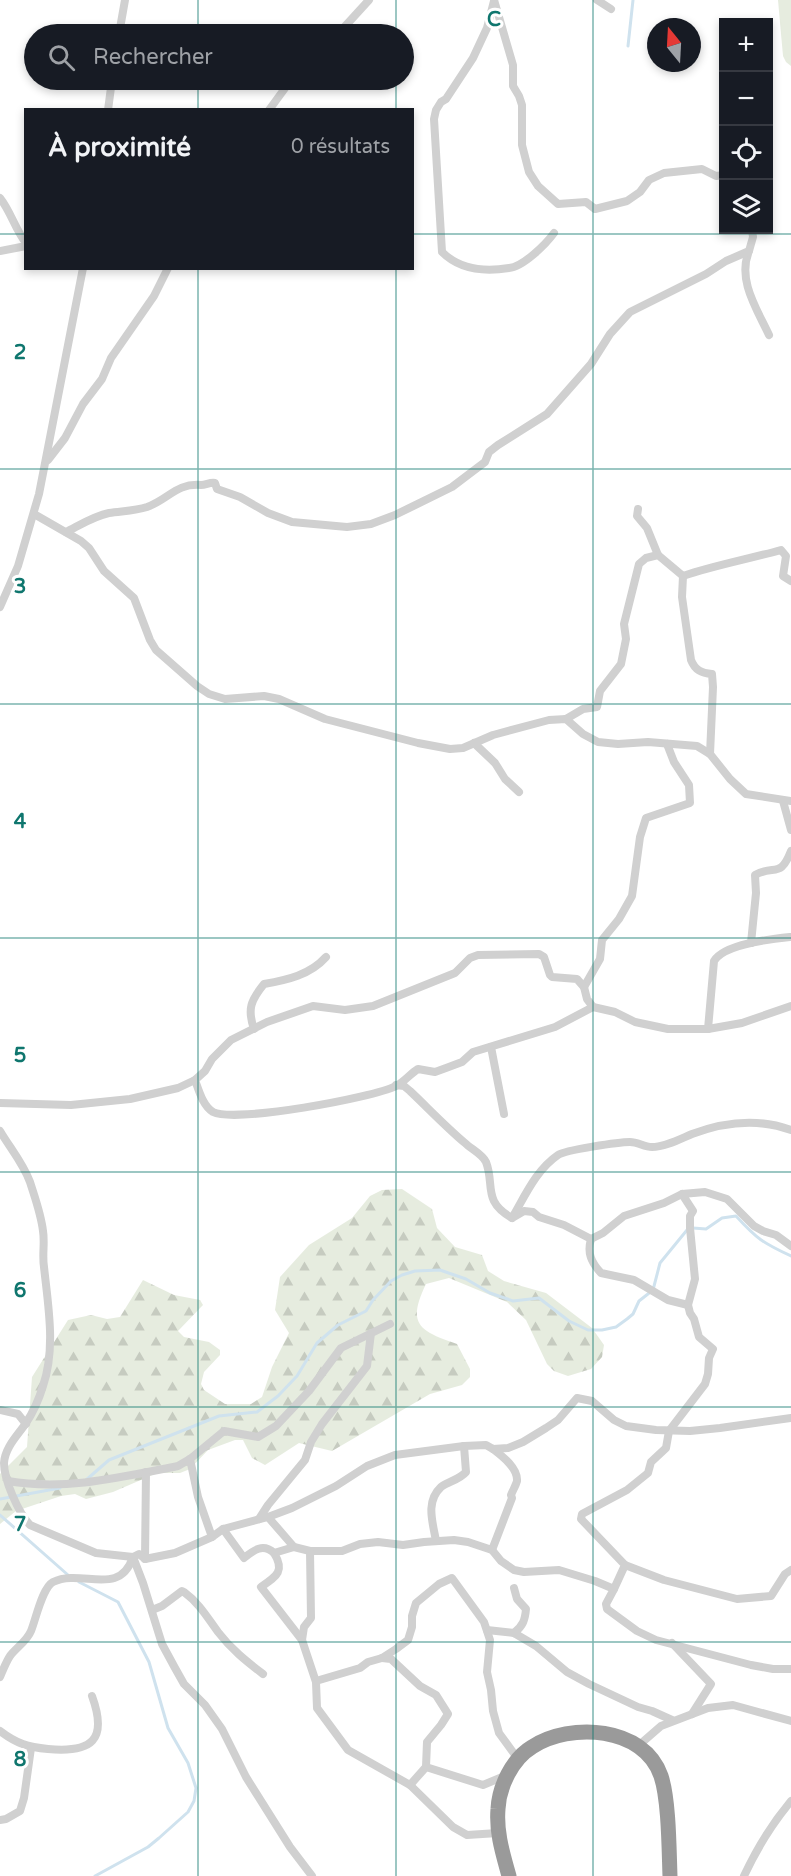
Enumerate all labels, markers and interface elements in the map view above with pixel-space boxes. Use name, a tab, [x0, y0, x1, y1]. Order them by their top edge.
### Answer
text: C	[487, 8, 501, 32]
north arrow	[647, 18, 701, 72]
map controls	[719, 18, 773, 234]
button: +	[719, 18, 773, 72]
search box	[24, 24, 414, 90]
icon: search	[45, 41, 78, 74]
text: Rechercher	[93, 44, 213, 70]
button: −	[719, 72, 773, 126]
button: locate	[719, 126, 773, 180]
text: À proximité	[48, 132, 191, 163]
text: 0 résultats	[291, 135, 390, 159]
button: layers	[719, 180, 773, 234]
text: 2	[14, 341, 26, 365]
text: 3	[14, 575, 26, 599]
text: 4	[14, 810, 27, 834]
text: 5	[14, 1044, 26, 1068]
text: 6	[14, 1279, 26, 1303]
text: 7	[14, 1513, 26, 1537]
text: 8	[14, 1748, 26, 1772]

